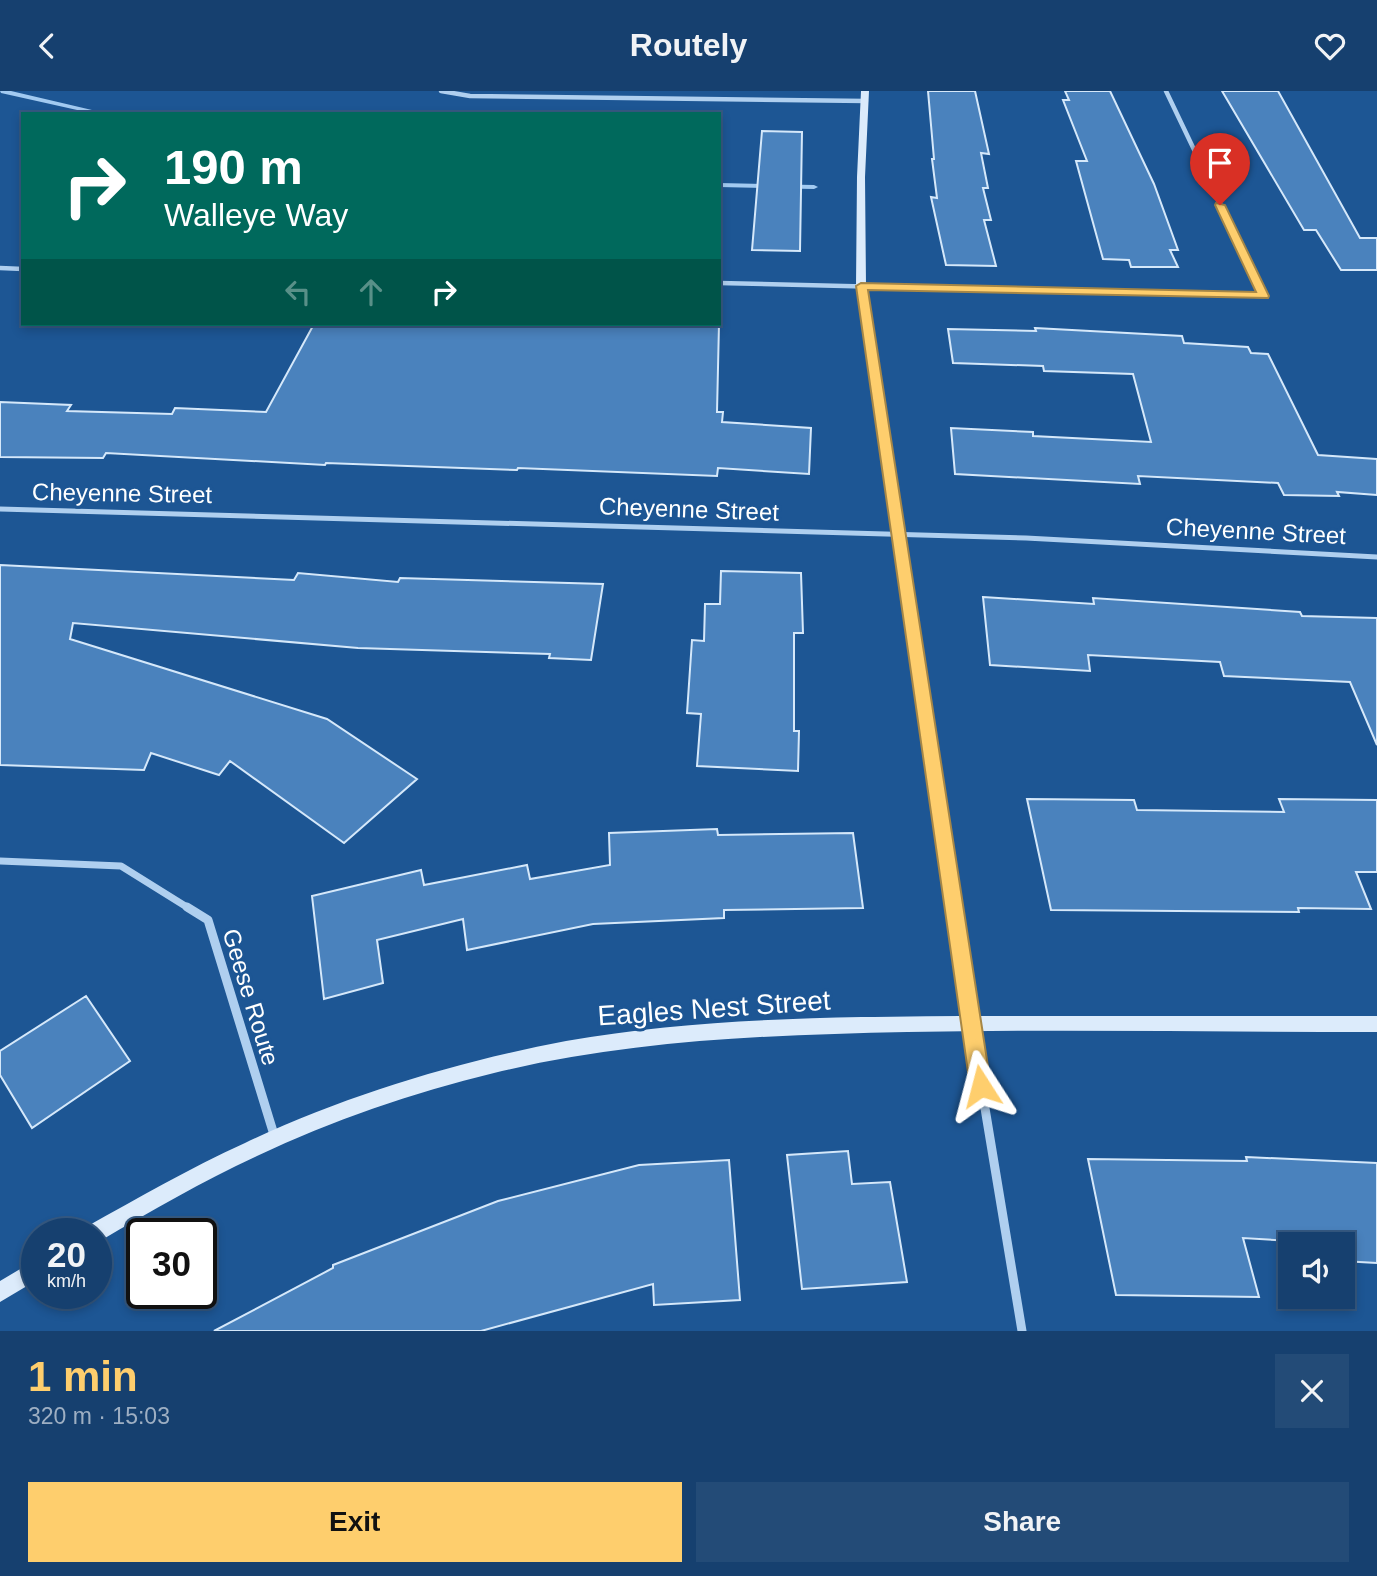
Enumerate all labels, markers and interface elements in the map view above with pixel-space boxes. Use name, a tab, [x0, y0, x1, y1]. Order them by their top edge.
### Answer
icon: back	[28, 27, 66, 65]
text: Routely	[630, 27, 747, 63]
icon: heart	[1311, 27, 1349, 65]
pin	[1190, 133, 1250, 205]
icon: right	[49, 140, 140, 231]
text: 190 m	[164, 140, 303, 194]
icon: arrive	[1201, 144, 1239, 182]
text: Walleye Way	[164, 197, 348, 233]
icon: left	[279, 273, 317, 311]
icon: ahead	[352, 273, 390, 311]
icon: right	[425, 273, 463, 311]
street label: Cheyenne Street	[32, 478, 213, 508]
street label: Cheyenne Street	[599, 492, 780, 526]
street label: Cheyenne Street	[1165, 513, 1347, 549]
street label: Geese Route	[217, 925, 285, 1069]
street label: Eagles Nest Street	[596, 984, 832, 1032]
position arrow	[944, 1049, 1018, 1123]
speed limit sign: 30	[126, 1218, 217, 1309]
map controls	[1278, 1232, 1355, 1309]
button: sound	[1278, 1232, 1355, 1309]
text: 20	[47, 1235, 86, 1274]
text: km/h	[47, 1271, 86, 1291]
text: 1 min	[28, 1353, 138, 1400]
button: close	[1275, 1354, 1349, 1428]
text: 320 m · 15:03	[28, 1403, 170, 1429]
button: Exit	[28, 1482, 682, 1562]
button: Share	[696, 1482, 1349, 1562]

